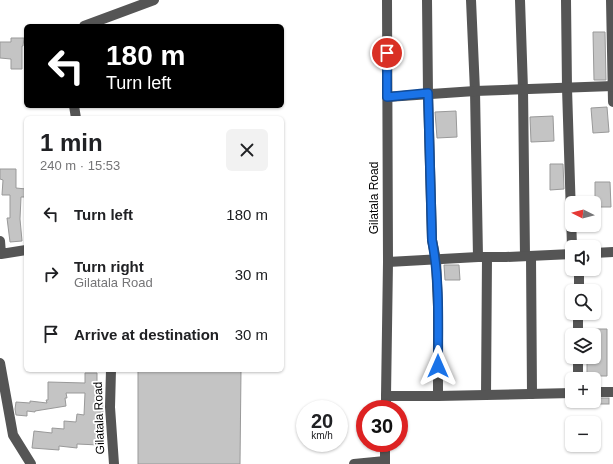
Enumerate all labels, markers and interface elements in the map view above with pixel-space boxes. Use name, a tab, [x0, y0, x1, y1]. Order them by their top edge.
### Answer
pin	[370, 36, 404, 70]
icon: left	[40, 40, 92, 92]
text: 180 m	[106, 40, 185, 71]
icon: arrive	[376, 42, 398, 64]
text: Turn left	[106, 73, 171, 93]
text: 1 min	[40, 129, 103, 156]
button: close	[226, 129, 268, 171]
text: 240 m · 15:53	[40, 158, 120, 173]
street label: Gilatala Road	[367, 162, 381, 234]
north arrow	[565, 196, 601, 232]
map controls	[565, 196, 601, 452]
icon: left	[40, 203, 62, 225]
text: Turn left	[74, 206, 133, 223]
text: 180 m	[226, 206, 268, 223]
button: sound	[565, 240, 601, 276]
text: Turn right	[74, 258, 144, 275]
icon: right	[40, 263, 62, 285]
text: 30 m	[235, 266, 268, 283]
text: Gilatala Road	[74, 275, 153, 290]
button: search	[565, 284, 601, 320]
icon: arrive	[40, 323, 62, 345]
text: Arrive at destination	[74, 326, 219, 343]
text: 30 m	[235, 326, 268, 343]
button: layers	[565, 328, 601, 364]
position arrow	[417, 345, 459, 387]
button: +	[565, 372, 601, 408]
street label: Gilatala Road	[91, 381, 107, 455]
speed limit sign: 30	[356, 400, 408, 452]
text: 20	[311, 410, 333, 432]
button: −	[565, 416, 601, 452]
text: km/h	[311, 430, 333, 441]

